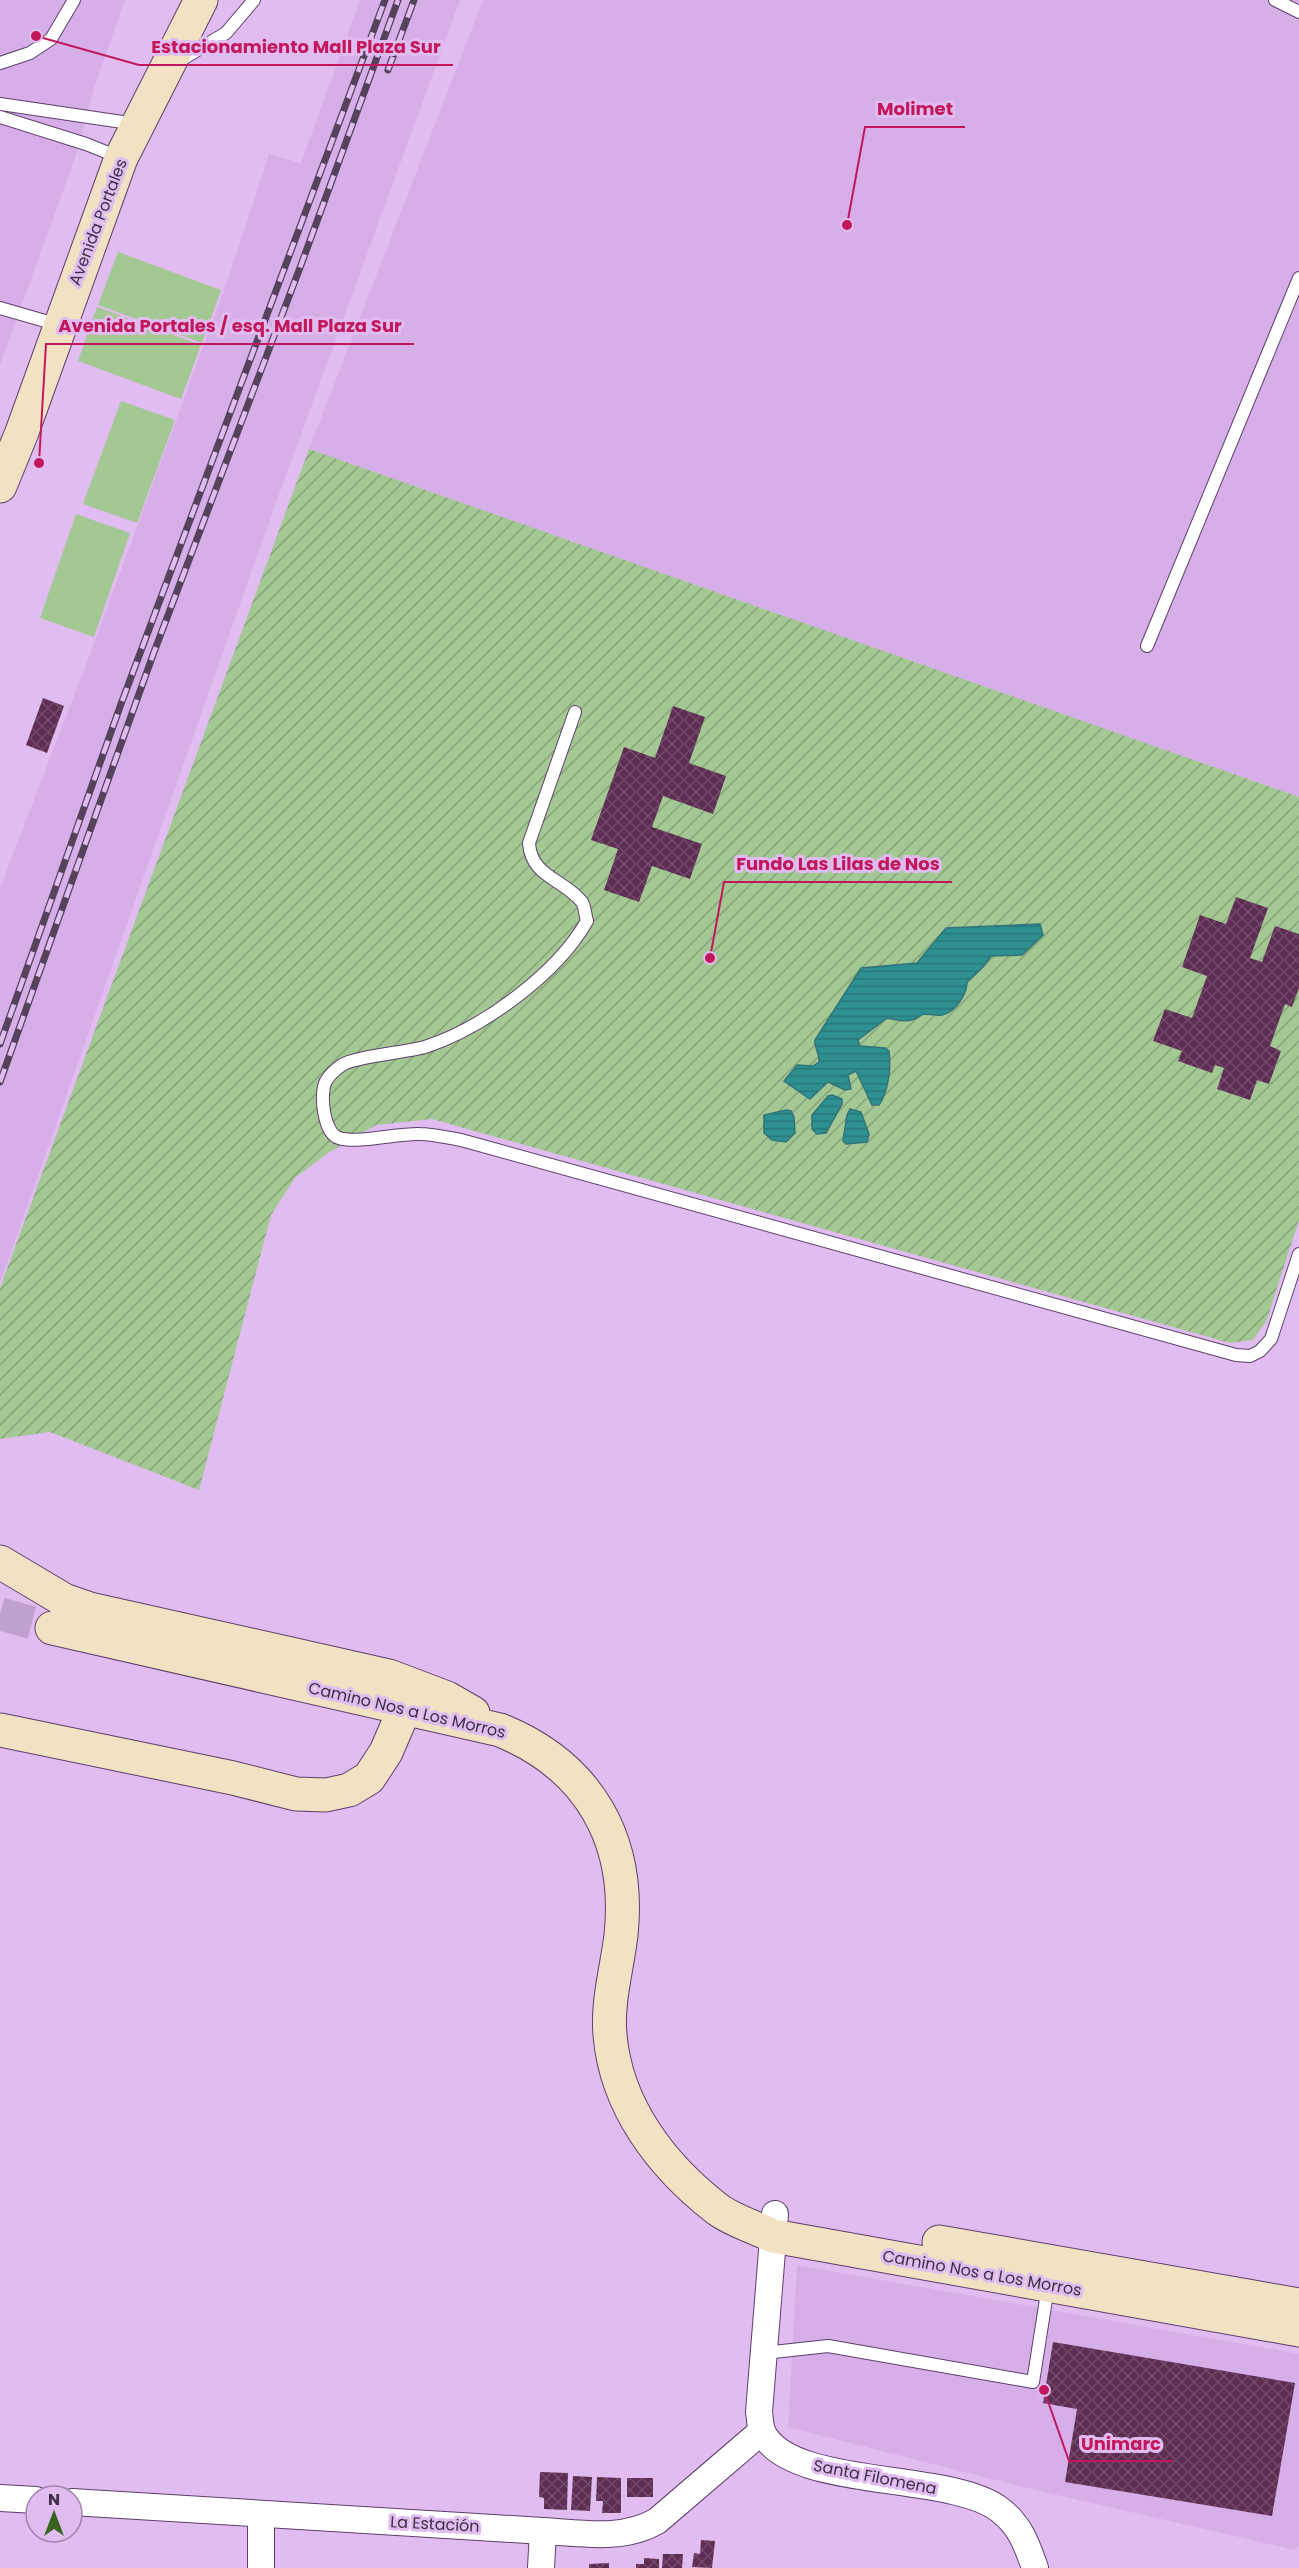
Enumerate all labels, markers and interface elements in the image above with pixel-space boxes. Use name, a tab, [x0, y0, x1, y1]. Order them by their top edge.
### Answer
callout: Estacionamiento Mall Plaza Sur	[139, 29, 453, 65]
text: Estacionamiento Mall Plaza Sur	[151, 34, 441, 59]
callout: Molimet	[865, 91, 965, 127]
text: Molimet	[877, 96, 953, 121]
street label: Avenida Portales	[63, 155, 133, 289]
callout: Avenida Portales / esq. Mall Plaza Sur	[46, 308, 414, 344]
text: Avenida Portales / esq. Mall Plaza Sur	[58, 313, 402, 338]
callout: Fundo Las Lilas de Nos	[724, 846, 952, 882]
text: Fundo Las Lilas de Nos	[736, 851, 940, 876]
street label: Camino Nos a Los Morros	[306, 1676, 508, 1744]
street label: Camino Nos a Los Morros	[881, 2244, 1083, 2302]
callout: Unimarc	[1069, 2425, 1173, 2461]
text: Unimarc	[1081, 2431, 1161, 2456]
street label: Santa Filomena	[811, 2454, 939, 2500]
north arrow	[24, 2484, 84, 2544]
text: N	[48, 2488, 60, 2511]
street label: La Estación	[390, 2510, 480, 2538]

